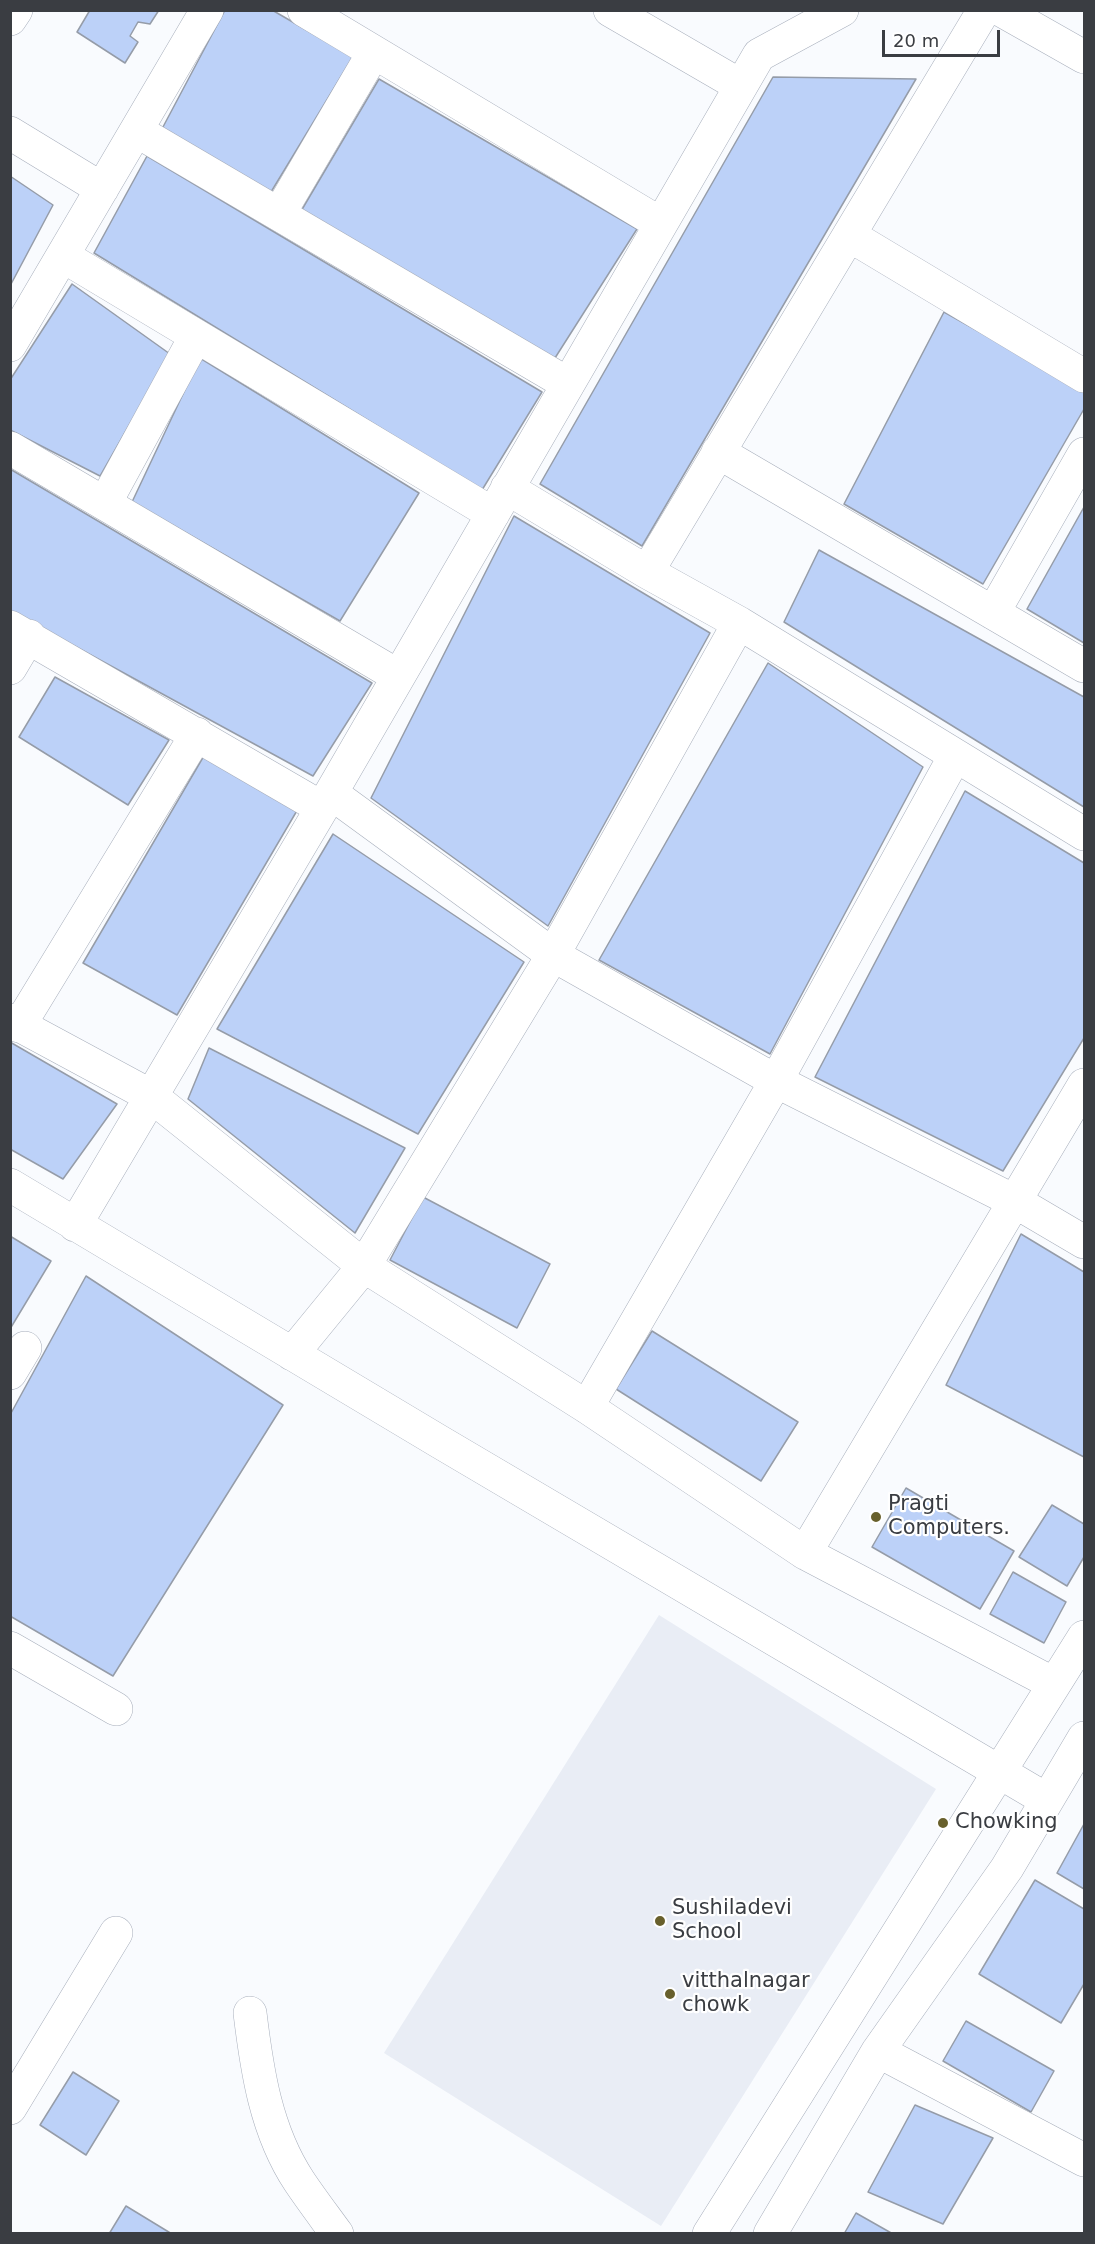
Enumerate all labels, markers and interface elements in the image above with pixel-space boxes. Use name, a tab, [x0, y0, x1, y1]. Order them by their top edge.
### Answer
scale bar	[885, 18, 1004, 56]
text: 20 m	[893, 30, 939, 51]
place label: Pragti Computers.	[888, 1492, 1010, 1542]
marker: Pragti Computers.	[869, 1510, 883, 1524]
place label: Chowking	[955, 1810, 1058, 1836]
marker: Chowking	[936, 1816, 950, 1830]
place label: Sushiladevi School	[672, 1896, 792, 1946]
marker: Sushiladevi School	[653, 1914, 667, 1928]
place label: vitthalnagar chowk	[682, 1969, 810, 2019]
marker: vitthalnagar chowk	[663, 1987, 677, 2001]

